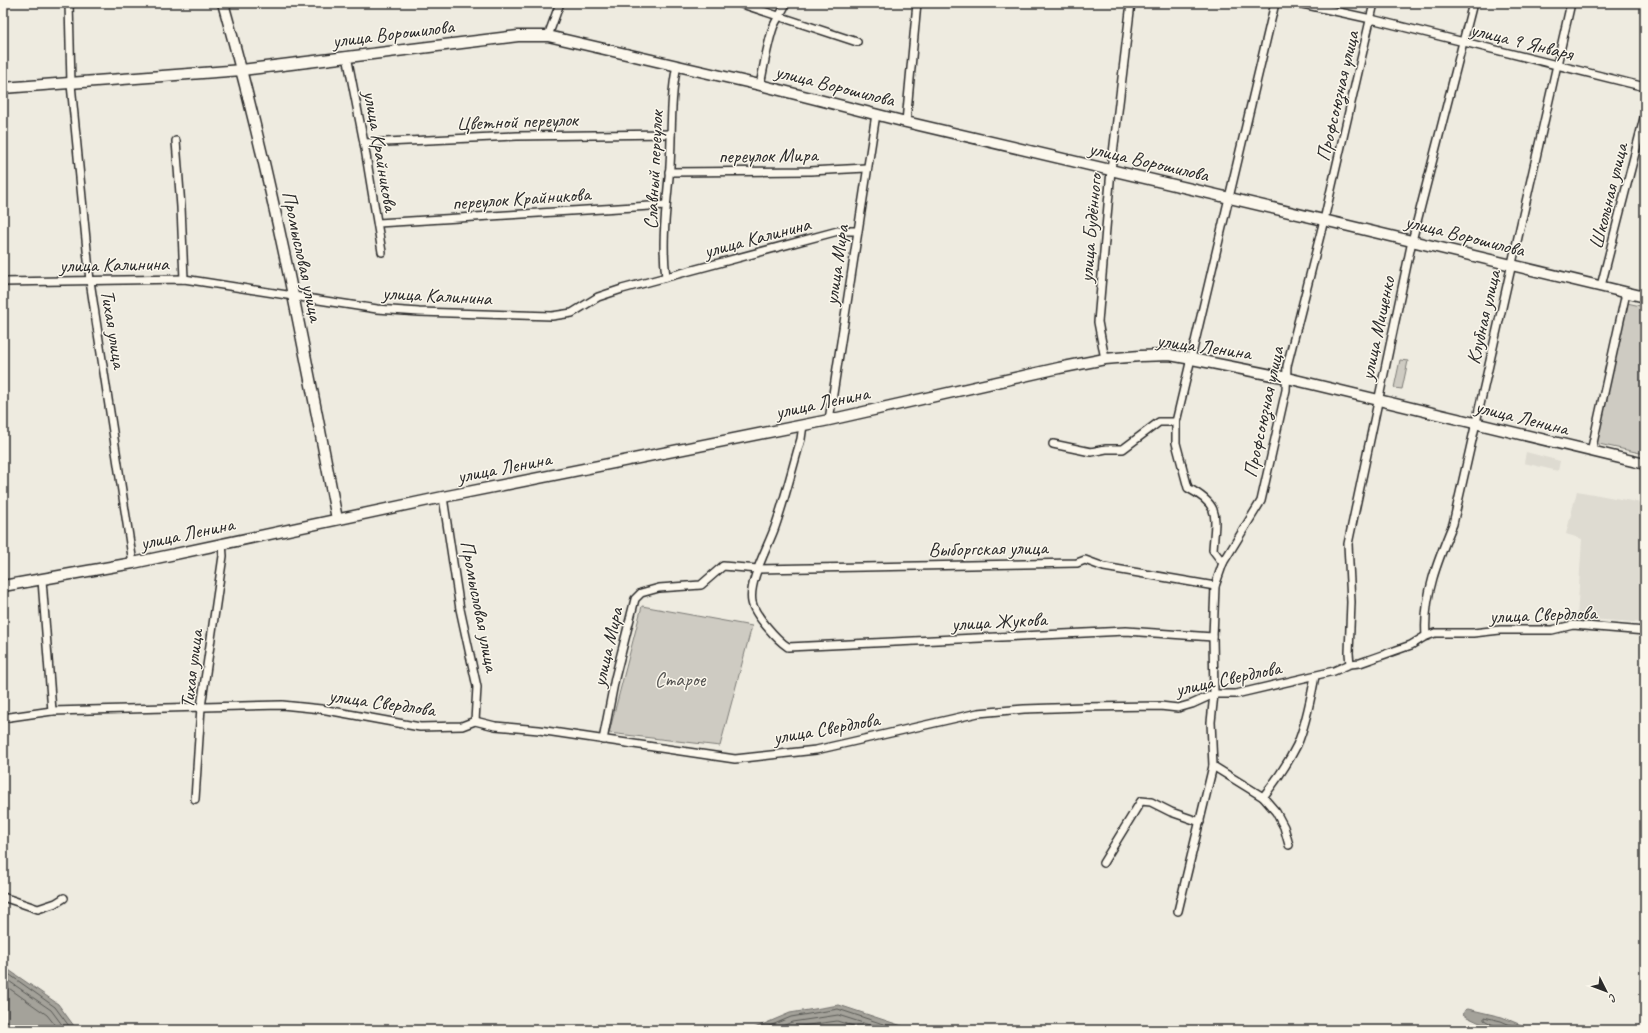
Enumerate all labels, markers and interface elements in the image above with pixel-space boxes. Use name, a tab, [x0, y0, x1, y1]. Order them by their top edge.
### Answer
street label: улица Ворошилова	[330, 13, 457, 53]
street label: улица 9 Января	[1467, 16, 1577, 67]
street label: Профсоюзная улица	[1310, 27, 1366, 164]
street label: улица Ворошилова	[772, 58, 899, 113]
street label: улица Крайникова	[357, 88, 404, 215]
street label: Цветной переулок	[456, 107, 580, 136]
street label: Славный переулок	[638, 108, 669, 230]
street label: улица Ворошилова	[1086, 135, 1213, 188]
street label: Школьная улица	[1583, 139, 1634, 252]
street label: переулок Мира	[718, 142, 820, 169]
street label: улица Будённого	[1073, 171, 1108, 284]
street label: переулок Крайникова	[451, 181, 593, 216]
street label: Промысловая улица	[276, 188, 329, 326]
street label: улица Ворошилова	[1402, 208, 1529, 263]
street label: улица Калинина	[700, 211, 814, 264]
street label: улица Мира	[818, 222, 855, 308]
street label: улица Калинина	[58, 251, 170, 278]
street label: Клубная улица	[1461, 266, 1507, 367]
street label: улица Мищенко	[1354, 273, 1401, 383]
street label: улица Калинина	[381, 280, 493, 311]
street label: Тихая улица	[95, 288, 132, 372]
street label: улица Ленина	[1154, 327, 1255, 366]
street label: Профсоюзная улица	[1237, 343, 1291, 480]
street label: улица Ленина	[772, 380, 873, 425]
street label: улица Ленина	[1472, 394, 1573, 442]
street label: улица Ленина	[454, 446, 555, 489]
street label: улица Ленина	[137, 511, 238, 556]
street label: Выборгская улица	[928, 535, 1050, 562]
street label: Промысловая улица	[455, 538, 505, 676]
street label: улица Свердлова	[1488, 600, 1599, 629]
street label: улица Мира	[586, 603, 629, 690]
street label: улица Жукова	[950, 606, 1049, 637]
street label: Тихая улица	[174, 627, 209, 710]
street label: улица Свердлова	[1172, 655, 1285, 702]
park label: Старое	[655, 667, 707, 692]
street label: улица Свердлова	[326, 683, 439, 723]
street label: улица Свердлова	[770, 707, 883, 750]
north arrow	[1586, 971, 1626, 1011]
text: С	[1605, 991, 1620, 1006]

